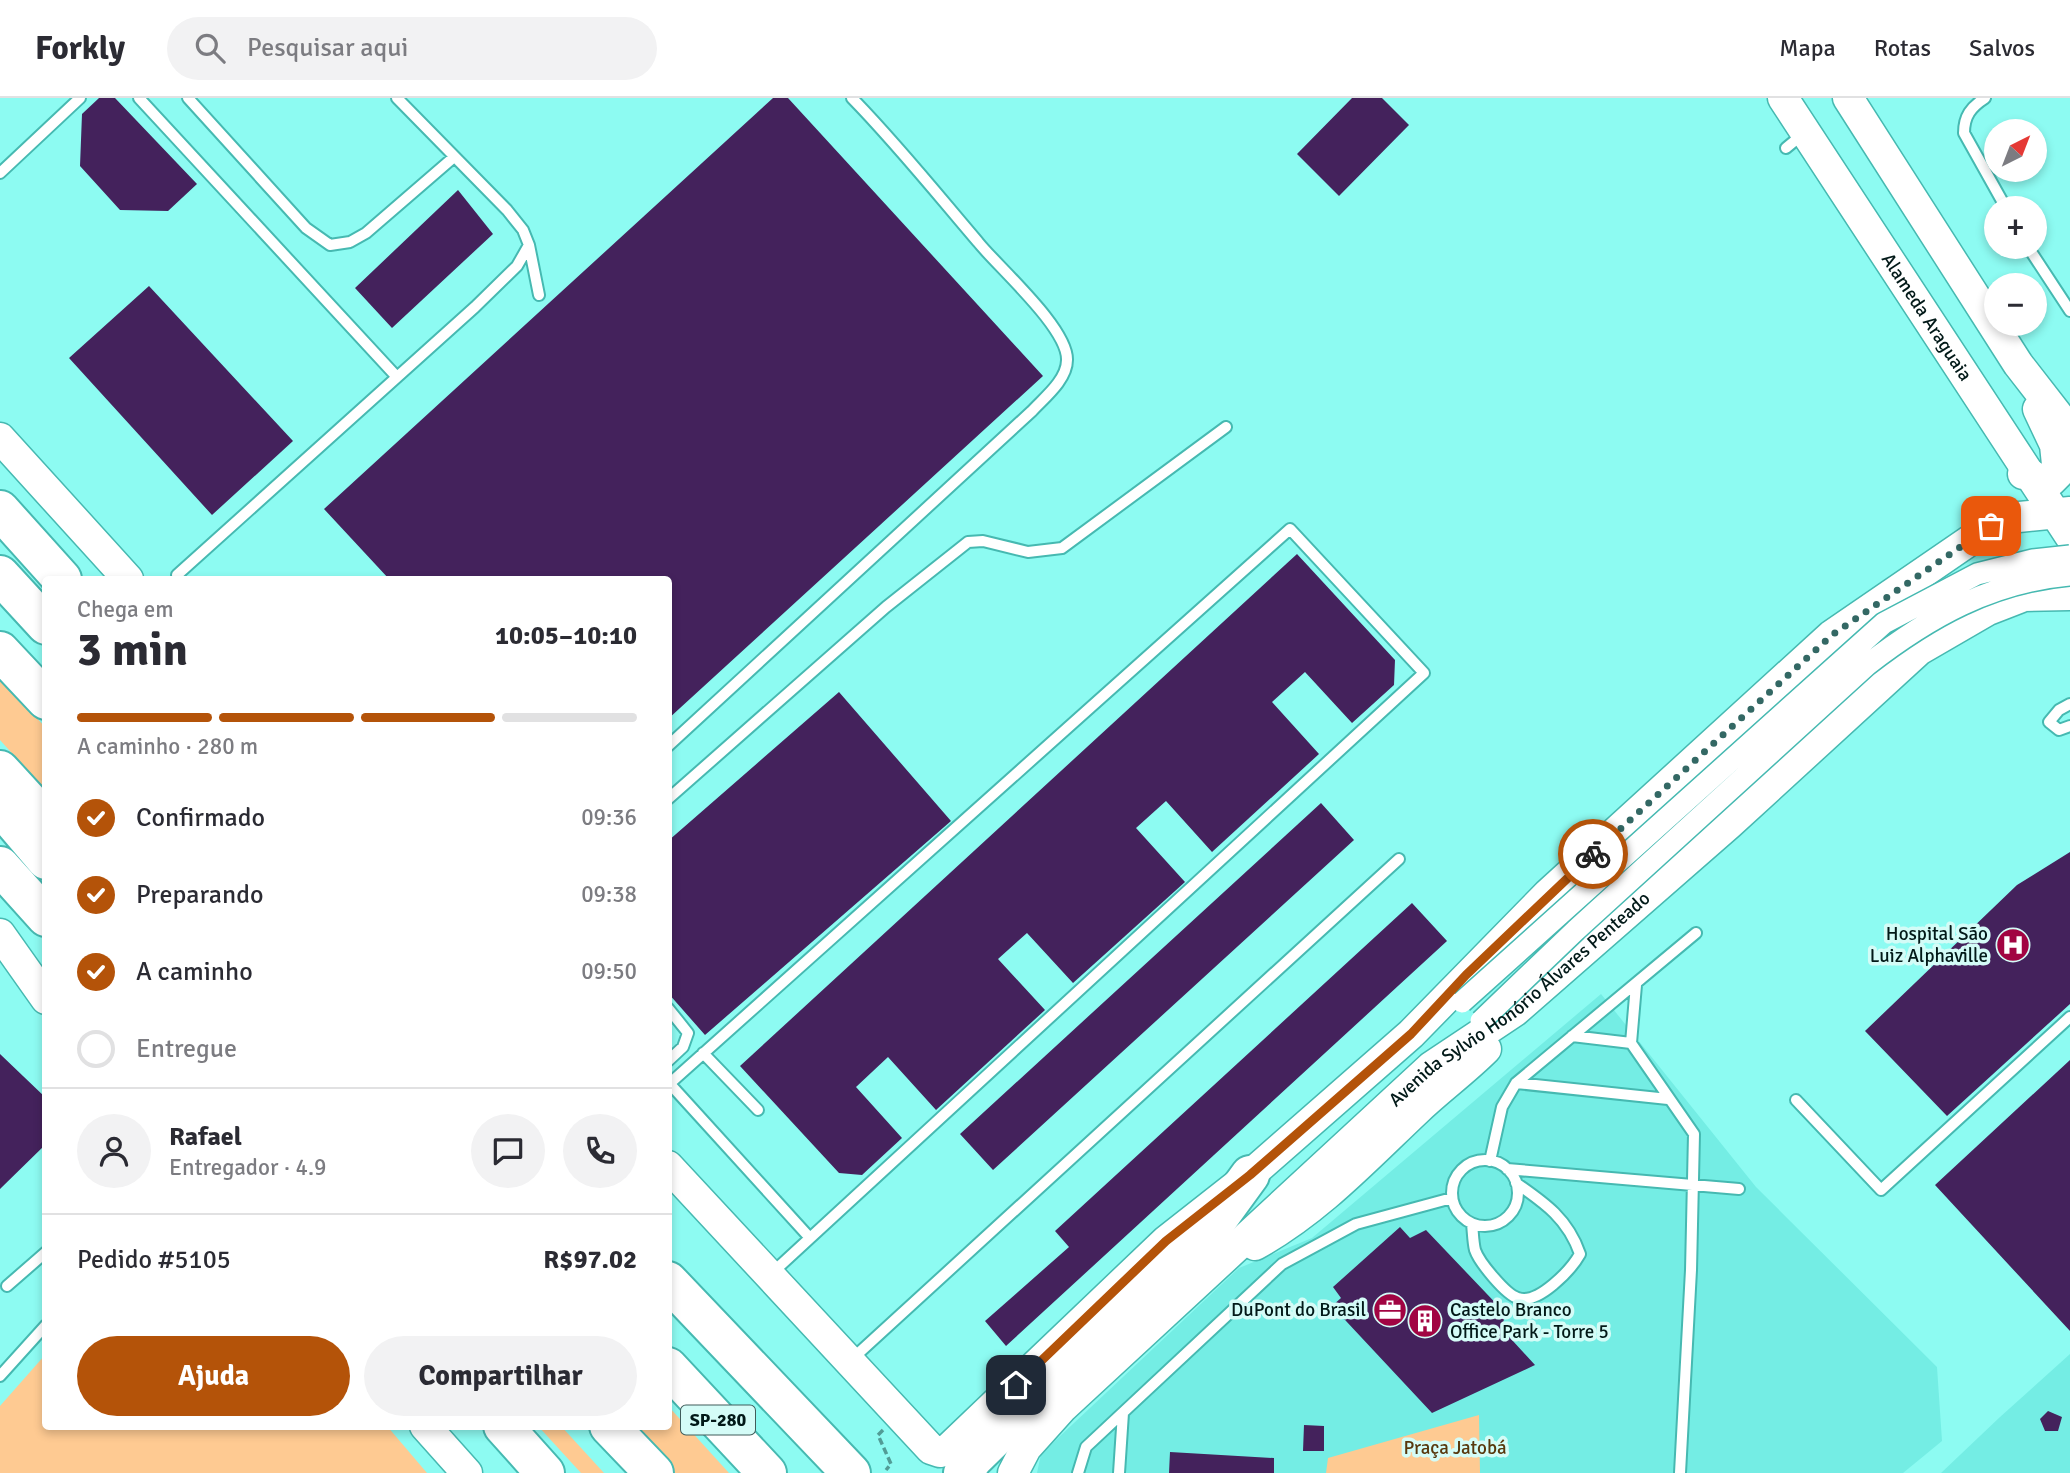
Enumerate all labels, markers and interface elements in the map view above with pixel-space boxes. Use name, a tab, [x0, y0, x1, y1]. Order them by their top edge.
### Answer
search box	[167, 17, 657, 80]
text: Forkly	[35, 28, 125, 69]
icon: search	[191, 29, 229, 67]
text: Pesquisar aqui	[247, 32, 408, 64]
text: Mapa	[1779, 33, 1836, 63]
text: Rotas	[1874, 33, 1931, 63]
text: Salvos	[1969, 33, 2035, 63]
north arrow	[1984, 119, 2048, 182]
map controls	[1984, 119, 2047, 336]
button: +	[1984, 196, 2047, 259]
street label: Alameda Araguaia	[1876, 249, 1977, 386]
button: −	[1984, 273, 2047, 336]
pin	[1961, 496, 2021, 556]
icon: bag	[1972, 507, 2010, 545]
text: Chega em	[77, 595, 174, 624]
text: 10:05–10:10	[495, 620, 637, 652]
text: 3 min	[77, 622, 188, 678]
text: A caminho · 280 m	[77, 732, 258, 761]
icon: check	[77, 799, 115, 837]
text: Confirmado	[136, 802, 265, 834]
text: 09:36	[581, 803, 637, 832]
courier	[1558, 819, 1628, 889]
icon: bike	[1574, 835, 1612, 873]
icon: check	[77, 876, 115, 914]
text: Preparando	[136, 879, 263, 911]
text: 09:38	[581, 880, 637, 909]
street label: Avenida Sylvio Honório Álvares Penteado	[1384, 886, 1655, 1112]
place label: Hospital São Luiz Alphaville	[1870, 922, 1988, 968]
hospital icon: Hospital São Luiz Alphaville	[1994, 926, 2032, 964]
icon: check	[77, 953, 115, 991]
text: A caminho	[136, 956, 253, 988]
text: 09:50	[581, 957, 637, 986]
text: Entregue	[136, 1033, 237, 1065]
button: person	[77, 1114, 151, 1188]
button: chat	[471, 1114, 545, 1188]
button: phone	[563, 1114, 637, 1188]
text: Rafael	[169, 1121, 242, 1153]
text: Entregador · 4.9	[169, 1153, 327, 1182]
text: Pedido #5105	[77, 1244, 231, 1276]
text: R$97.02	[543, 1244, 637, 1276]
office icon: DuPont do Brasil	[1371, 1291, 1409, 1329]
place label: DuPont do Brasil	[1231, 1298, 1366, 1322]
place label: Castelo Branco Office Park - Torre 5	[1450, 1298, 1609, 1344]
building icon: Castelo Branco Office Park - Torre 5	[1406, 1302, 1444, 1340]
button: Ajuda	[77, 1336, 350, 1416]
button: Compartilhar	[364, 1336, 637, 1416]
pin	[986, 1355, 1046, 1415]
icon: home	[997, 1366, 1035, 1404]
road number: SP-280	[681, 1406, 755, 1434]
park label: Praça Jatobá	[1403, 1436, 1507, 1460]

